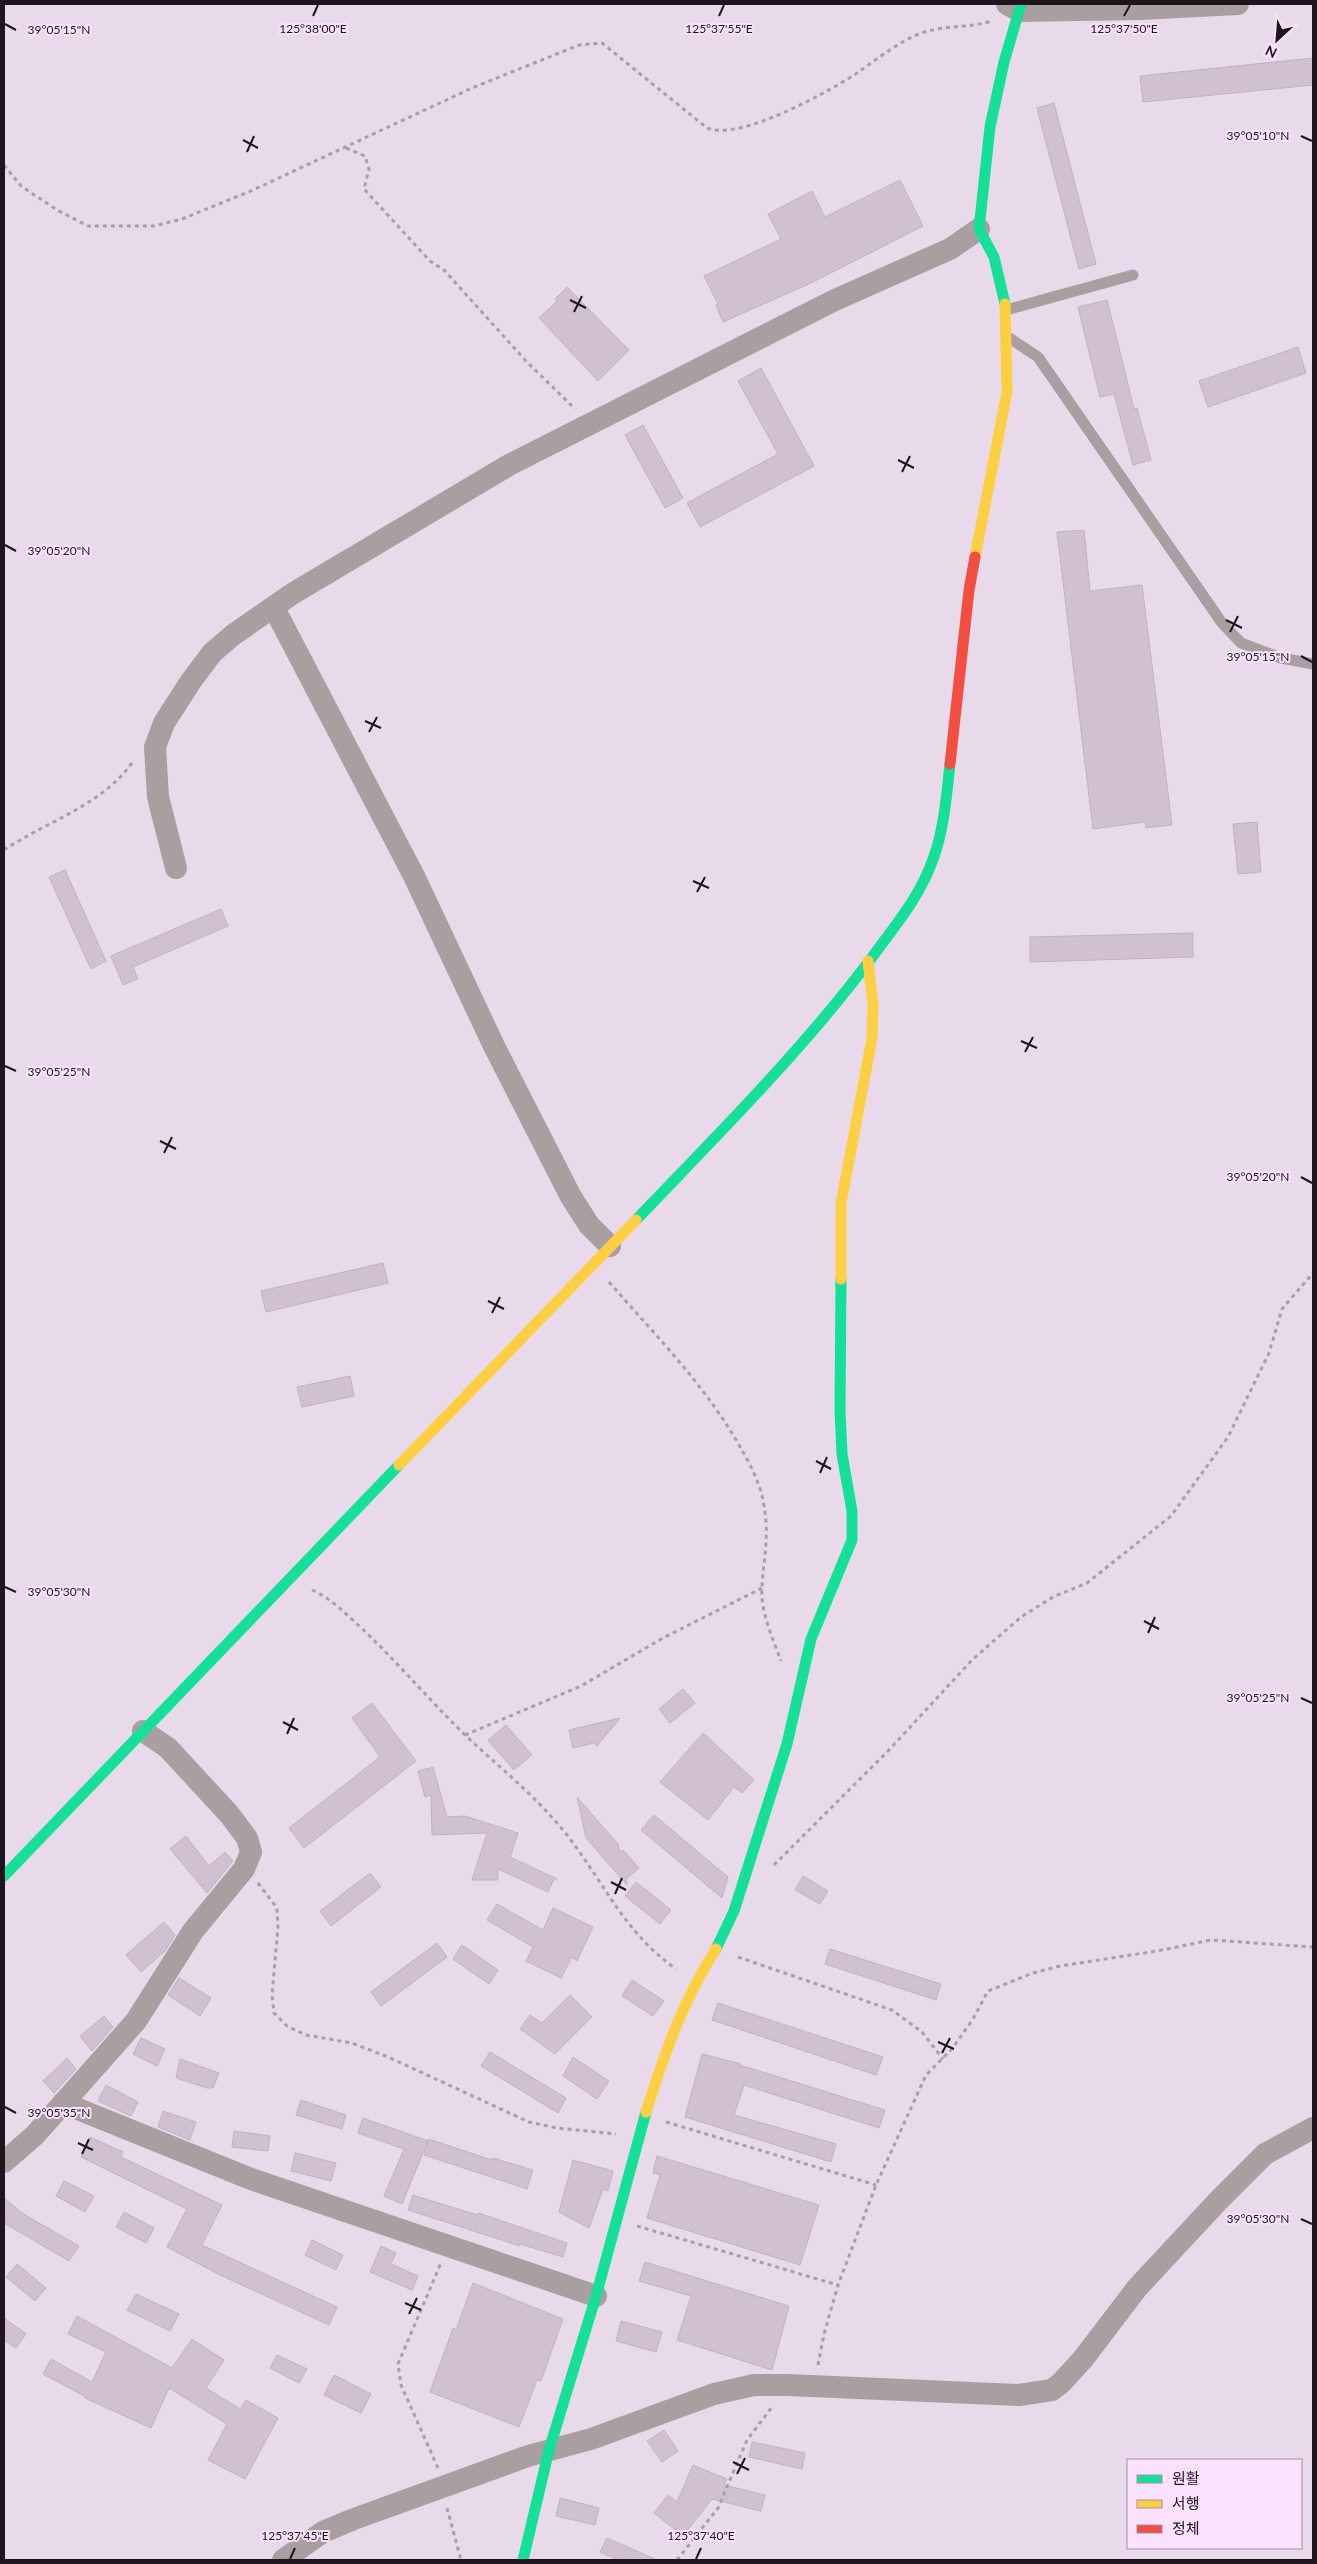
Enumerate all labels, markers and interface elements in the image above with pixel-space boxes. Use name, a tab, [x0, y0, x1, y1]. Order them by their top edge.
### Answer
north arrow	[1252, 15, 1302, 65]
text: 125°38'00"E	[279, 21, 347, 36]
text: 125°37'55"E	[685, 21, 753, 36]
text: 125°37'50"E	[1090, 21, 1158, 36]
text: 39°05'15"N	[28, 22, 90, 37]
text: N	[1263, 42, 1280, 62]
text: 39°05'10"N	[1227, 128, 1289, 143]
text: 39°05'20"N	[28, 543, 90, 558]
text: 39°05'15"N	[1227, 649, 1289, 664]
text: 39°05'25"N	[28, 1064, 90, 1079]
text: 39°05'20"N	[1227, 1169, 1289, 1184]
text: 39°05'30"N	[28, 1584, 90, 1599]
text: 39°05'25"N	[1227, 1690, 1289, 1705]
text: 39°05'35"N	[28, 2105, 90, 2120]
text: 39°05'30"N	[1227, 2211, 1289, 2226]
legend	[1127, 2459, 1302, 2549]
text: 원활	[1172, 2469, 1200, 2487]
text: 서행	[1172, 2494, 1200, 2512]
text: 정체	[1172, 2519, 1200, 2537]
text: 125°37'45"E	[261, 2528, 329, 2543]
text: 125°37'40"E	[667, 2528, 735, 2543]

